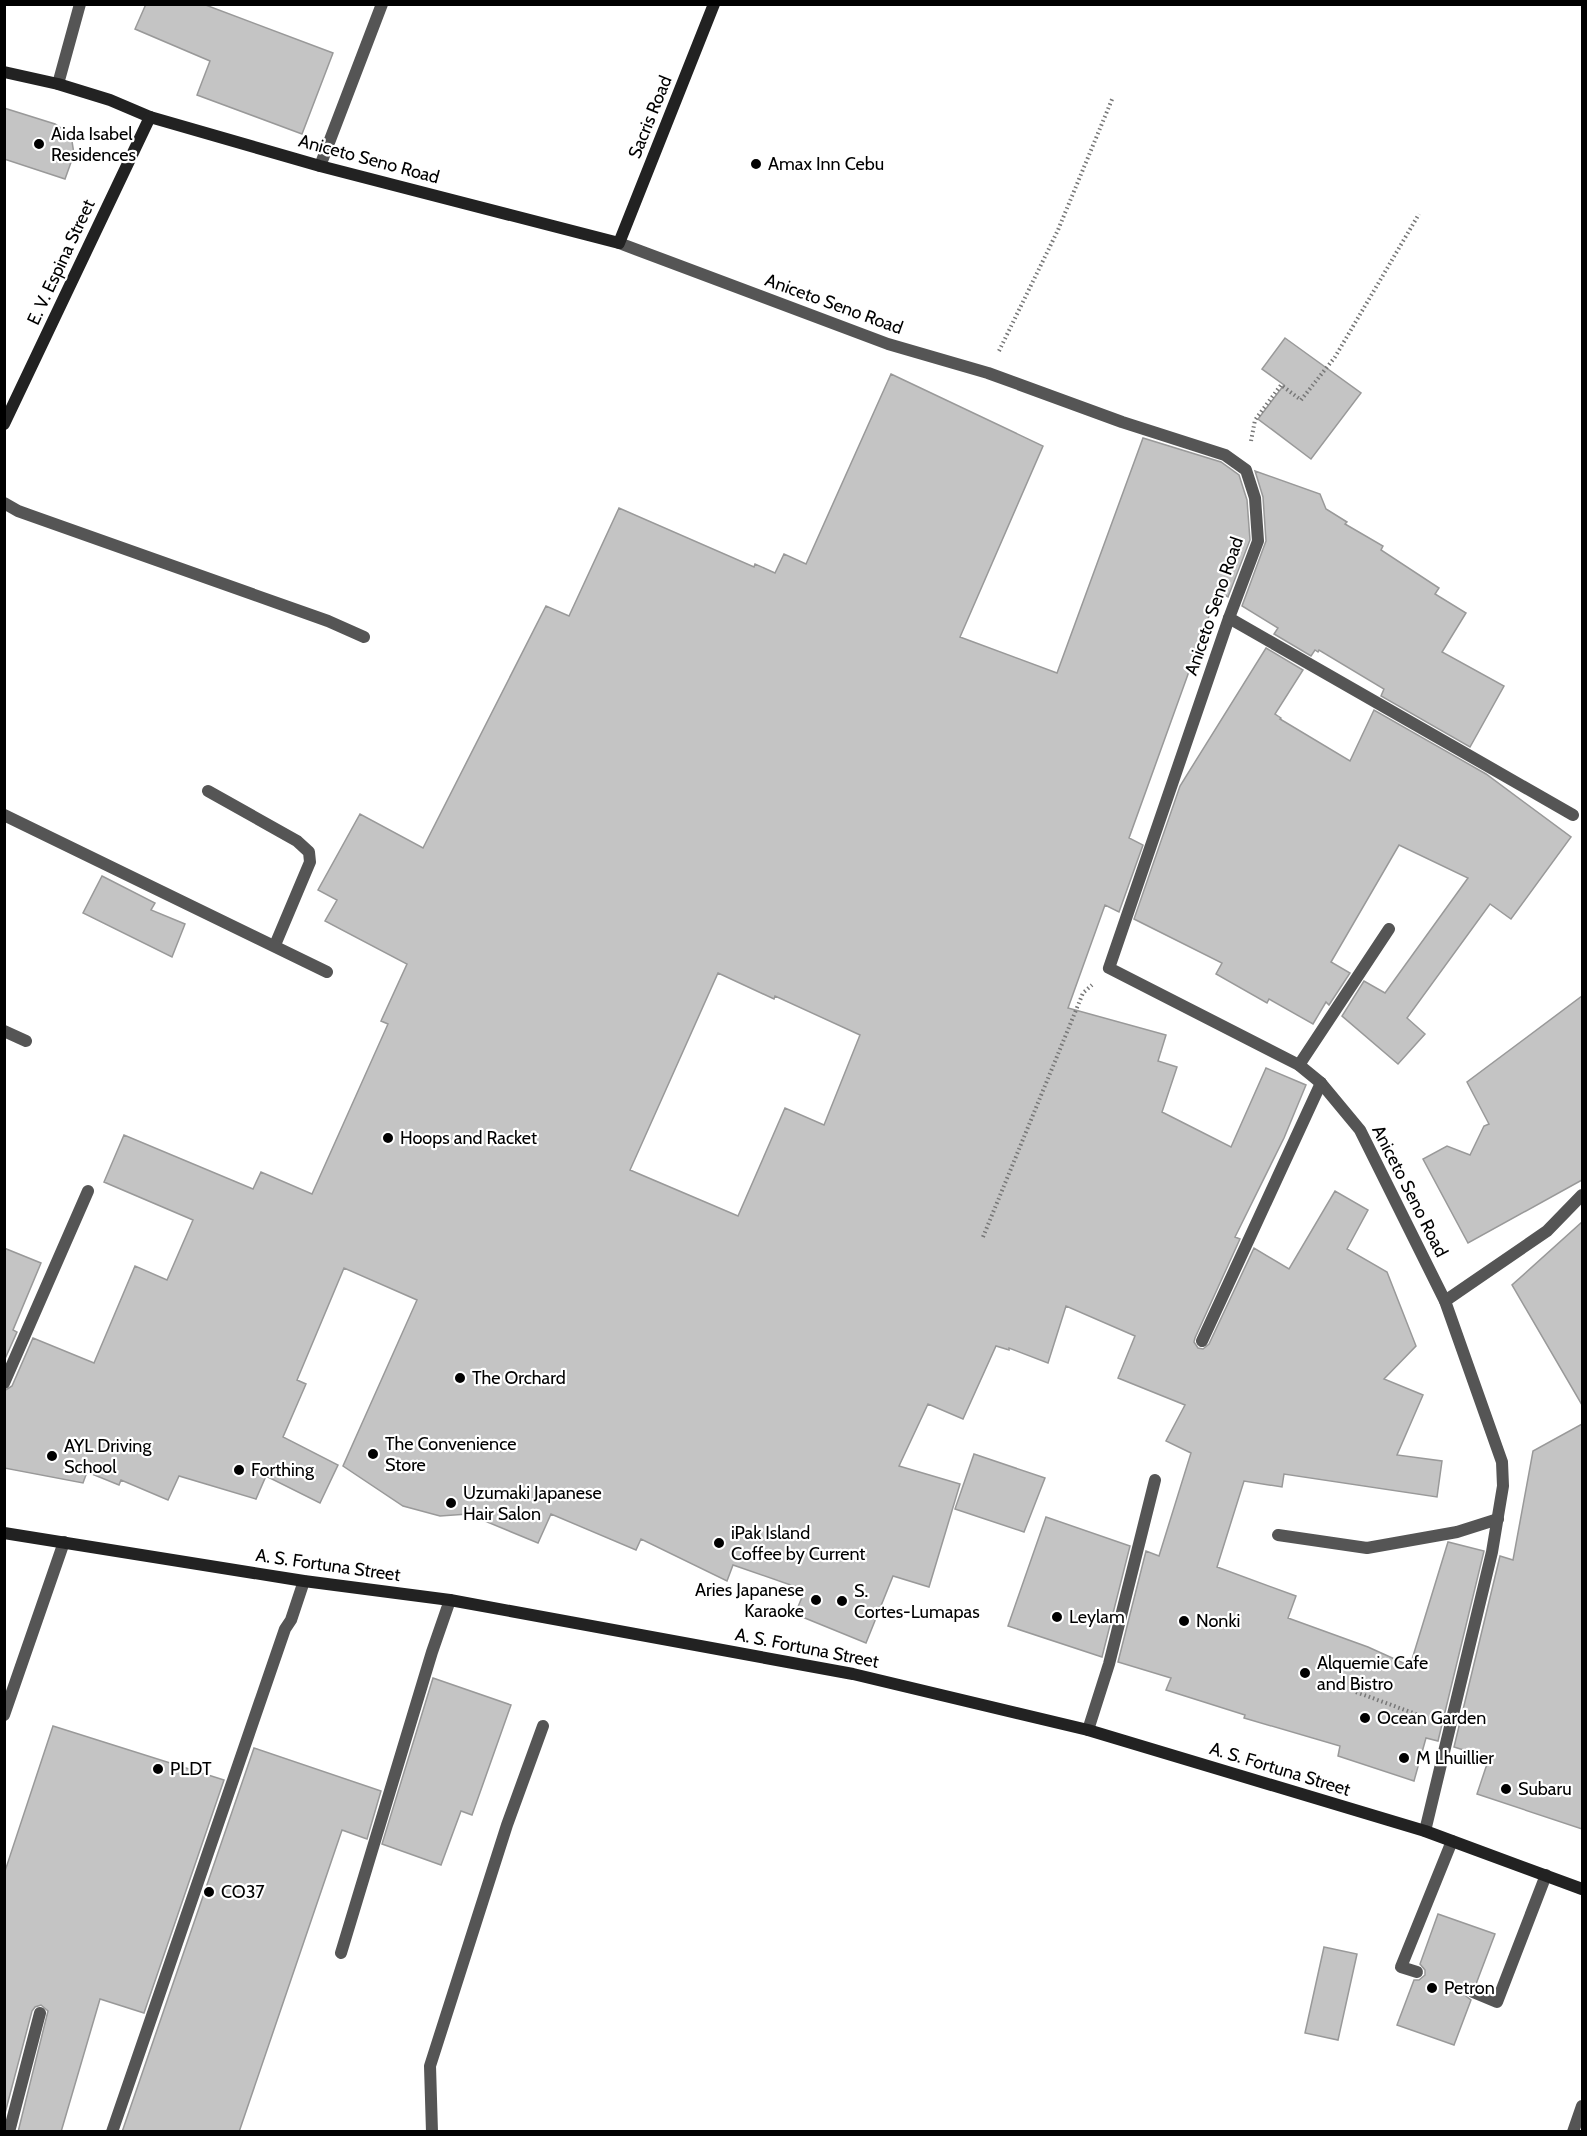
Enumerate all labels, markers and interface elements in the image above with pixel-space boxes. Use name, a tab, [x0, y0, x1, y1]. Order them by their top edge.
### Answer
street label: Sacris Road	[623, 72, 677, 162]
place label: Aida Isabel Residences	[51, 123, 136, 166]
street label: Aniceto Seno Road	[296, 130, 442, 188]
marker: Aida Isabel Residences	[32, 137, 46, 151]
place label: Amax Inn Cebu	[768, 153, 884, 175]
marker: Amax Inn Cebu	[749, 157, 763, 171]
street label: E. V. Espina Street	[22, 196, 100, 328]
street label: Aniceto Seno Road	[762, 269, 906, 339]
street label: Aniceto Seno Road	[1180, 534, 1248, 678]
street label: Aniceto Seno Road	[1367, 1121, 1453, 1261]
place label: Hoops and Racket	[400, 1127, 537, 1149]
marker: Hoops and Racket	[381, 1131, 395, 1145]
place label: The Orchard	[472, 1367, 566, 1389]
marker: The Orchard	[453, 1371, 467, 1385]
place label: The Convenience Store	[385, 1433, 516, 1476]
place label: AYL Driving School	[64, 1435, 152, 1478]
marker: The Convenience Store	[366, 1447, 380, 1461]
marker: AYL Driving School	[45, 1449, 59, 1463]
place label: Forthing	[251, 1459, 315, 1481]
marker: Forthing	[232, 1463, 246, 1477]
place label: Uzumaki Japanese Hair Salon	[463, 1482, 602, 1525]
marker: Uzumaki Japanese Hair Salon	[444, 1496, 458, 1510]
place label: iPak Island Coffee by Current	[731, 1522, 865, 1565]
marker: iPak Island Coffee by Current	[712, 1536, 726, 1550]
street label: A. S. Fortuna Street	[254, 1544, 402, 1586]
place label: Aries Japanese Karaoke	[695, 1579, 804, 1622]
place label: S. Cortes-Lumapas	[854, 1580, 980, 1623]
marker: Aries Japanese Karaoke	[809, 1593, 823, 1607]
marker: S. Cortes-Lumapas	[835, 1594, 849, 1608]
place label: Leylam	[1069, 1606, 1125, 1628]
marker: Leylam	[1050, 1610, 1064, 1624]
place label: Nonki	[1196, 1610, 1240, 1632]
marker: Nonki	[1177, 1614, 1191, 1628]
street label: A. S. Fortuna Street	[733, 1623, 881, 1673]
place label: Alquemie Cafe and Bistro	[1317, 1652, 1428, 1695]
marker: Alquemie Cafe and Bistro	[1298, 1666, 1312, 1680]
place label: Ocean Garden	[1377, 1707, 1486, 1729]
marker: Ocean Garden	[1358, 1711, 1372, 1725]
street label: A. S. Fortuna Street	[1207, 1737, 1353, 1801]
place label: M Lhuillier	[1416, 1747, 1494, 1769]
marker: M Lhuillier	[1397, 1751, 1411, 1765]
place label: PLDT	[170, 1758, 212, 1780]
marker: PLDT	[151, 1762, 165, 1776]
place label: Subaru	[1518, 1778, 1572, 1800]
marker: Subaru	[1499, 1782, 1513, 1796]
place label: CO37	[221, 1881, 265, 1903]
marker: CO37	[202, 1885, 216, 1899]
place label: Petron	[1444, 1977, 1495, 1999]
marker: Petron	[1425, 1981, 1439, 1995]

